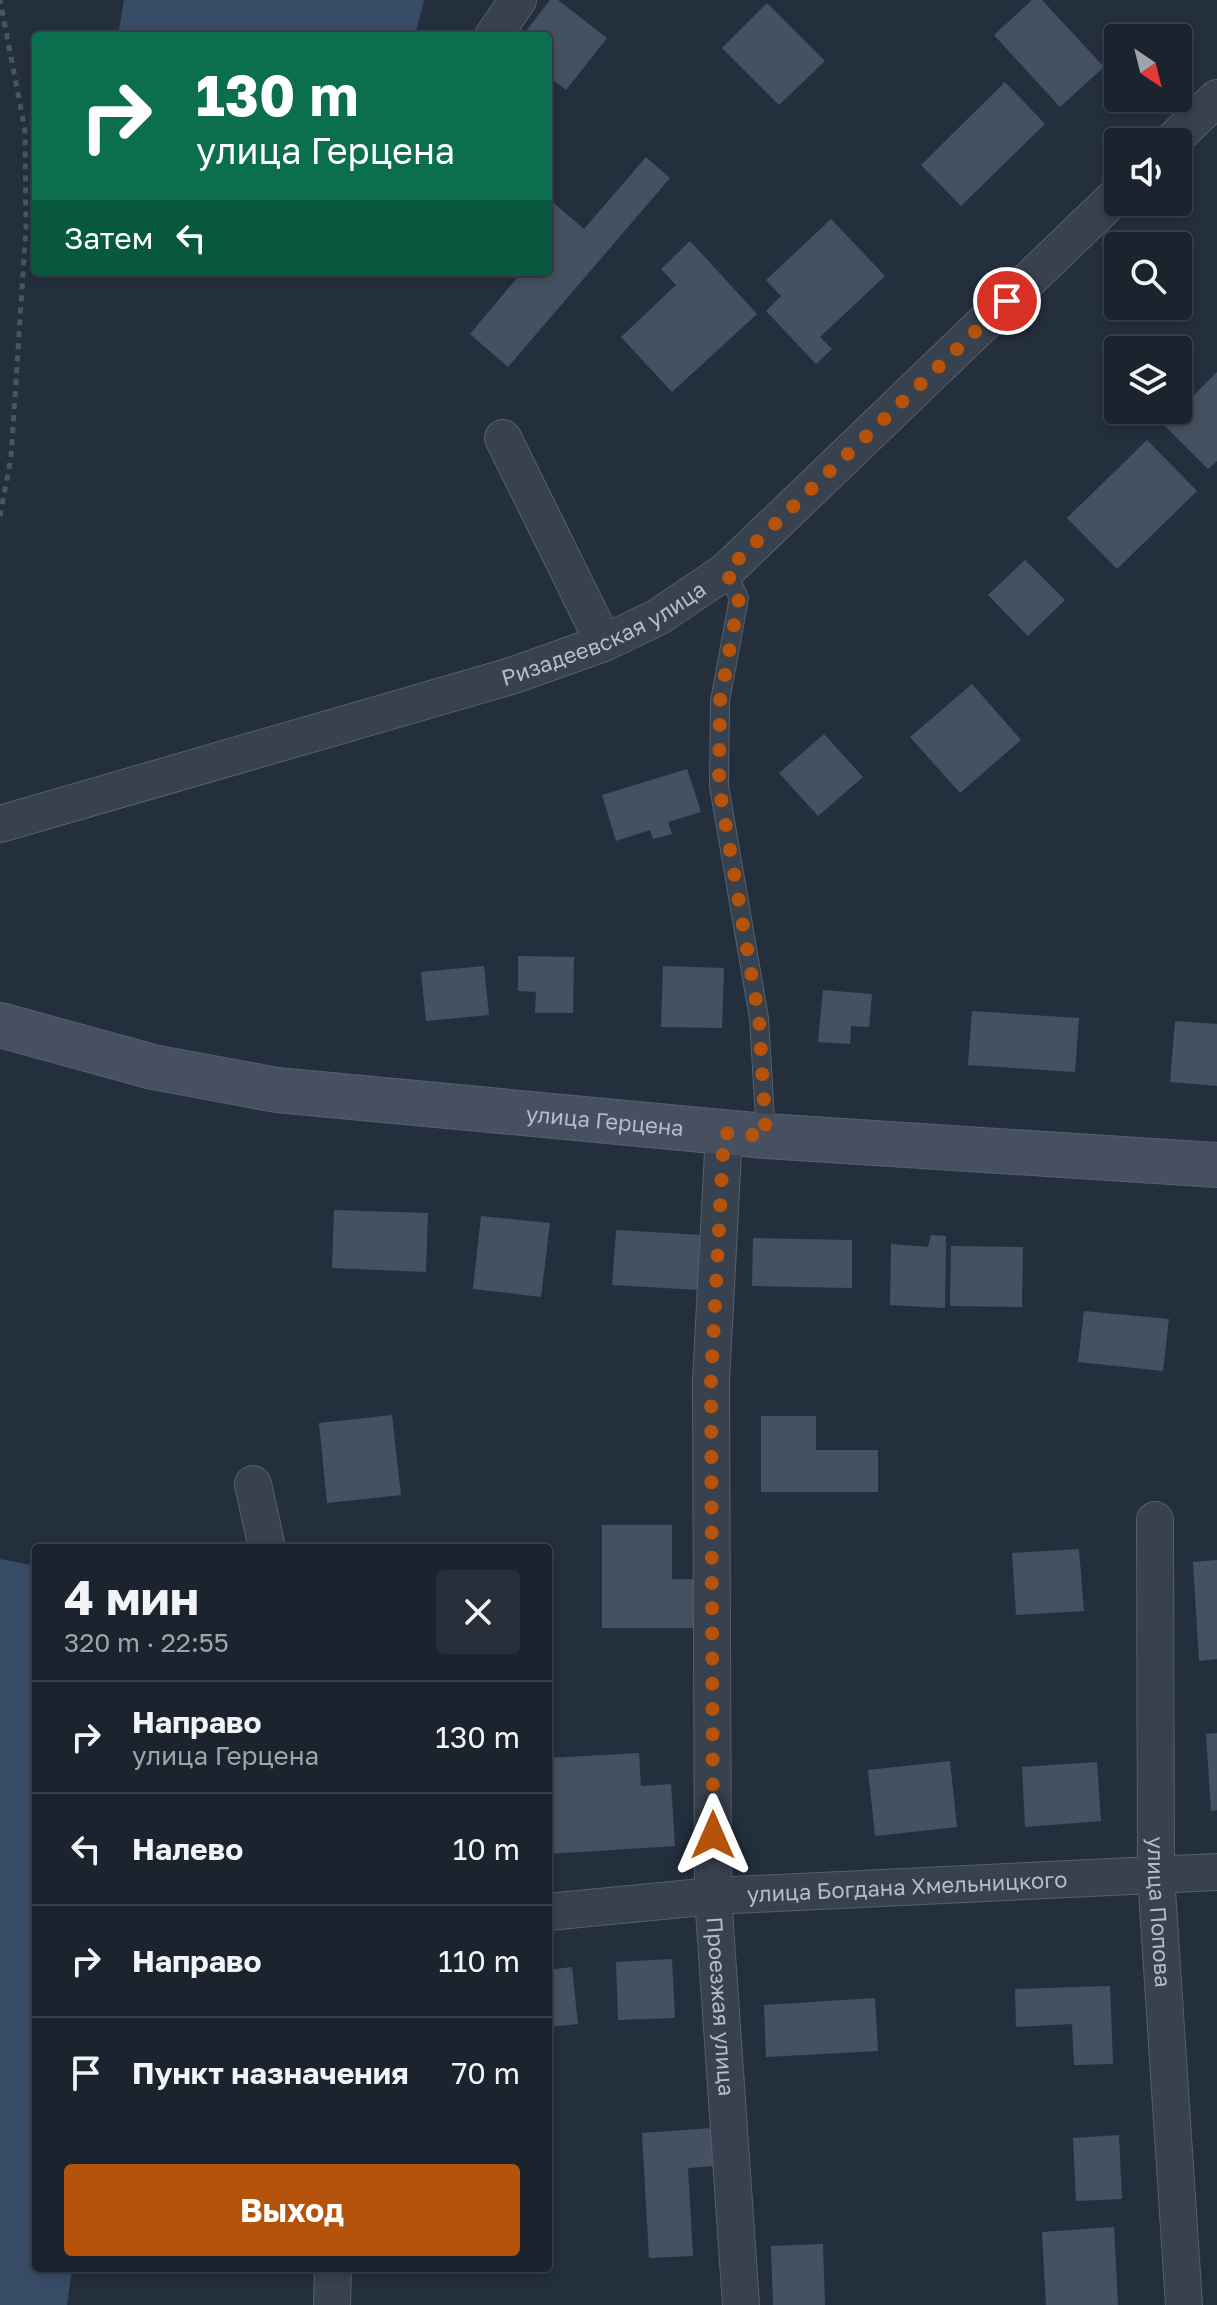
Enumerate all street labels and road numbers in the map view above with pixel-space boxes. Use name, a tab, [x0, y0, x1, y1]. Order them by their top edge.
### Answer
street label: Ризадеевская улица	[498, 575, 711, 691]
street label: улица Герцена	[525, 1099, 685, 1141]
street label: улица Попова	[1143, 1836, 1177, 1988]
street label: улица Богдана Хмельницкого	[746, 1865, 1068, 1907]
street label: Проезжая улица	[701, 1916, 741, 2097]

